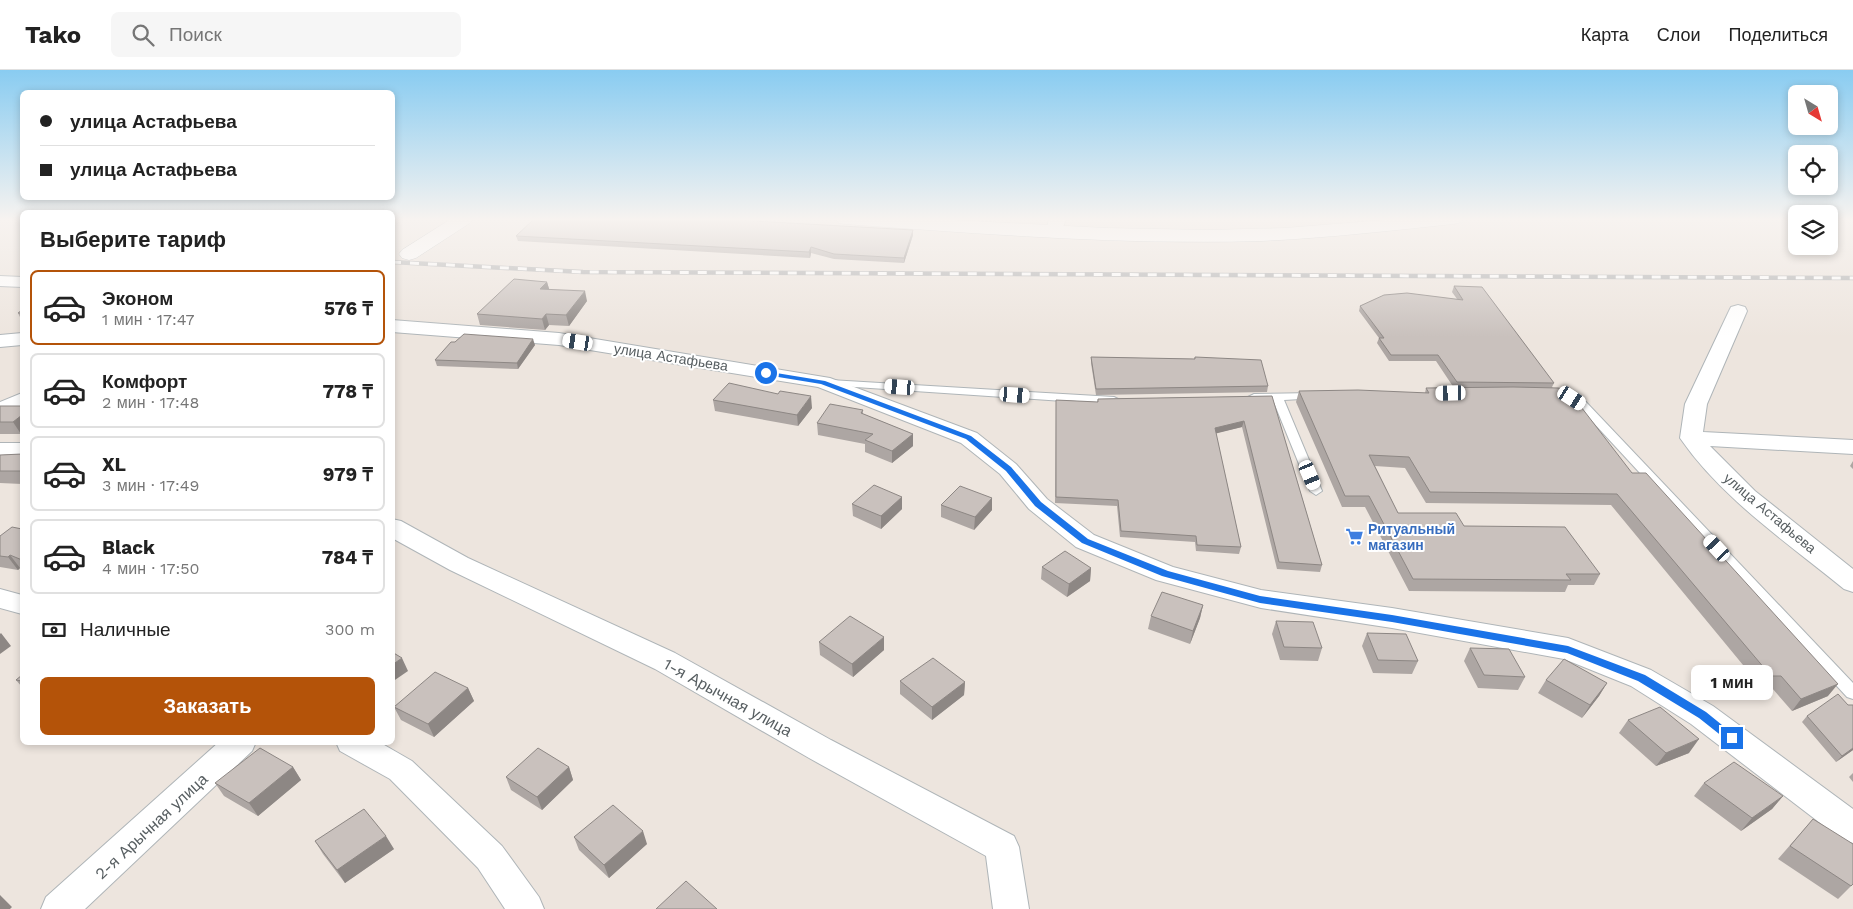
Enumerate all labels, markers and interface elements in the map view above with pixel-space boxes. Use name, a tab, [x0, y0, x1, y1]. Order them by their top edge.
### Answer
search box	[111, 12, 461, 57]
text: Tako	[25, 21, 81, 49]
icon: search	[129, 21, 157, 49]
text: Поиск	[169, 23, 222, 46]
text: Карта	[1581, 24, 1629, 45]
text: Слои	[1657, 24, 1701, 45]
text: Поделиться	[1729, 24, 1828, 45]
north arrow	[1788, 85, 1838, 135]
map controls	[1788, 85, 1838, 255]
text: улица Астафьева	[70, 110, 237, 133]
button: locate	[1788, 145, 1838, 195]
text: улица Астафьева	[70, 158, 237, 181]
button: layers	[1788, 205, 1838, 255]
text: Выберите тариф	[40, 227, 226, 252]
icon: car	[42, 285, 87, 330]
text: Эконом	[102, 287, 173, 310]
text: 576 ₸	[324, 297, 373, 320]
text: 1 мин · 17:47	[102, 310, 195, 329]
car	[562, 332, 593, 352]
street label: улица Астафьева	[613, 340, 729, 374]
route start	[755, 362, 777, 384]
icon: car	[42, 368, 87, 413]
text: Комфорт	[102, 370, 187, 393]
car	[884, 378, 915, 396]
text: 778 ₸	[323, 380, 373, 403]
car	[1555, 384, 1588, 412]
car	[1435, 385, 1466, 401]
car	[999, 386, 1030, 404]
text: 2 мин · 17:48	[102, 393, 199, 412]
icon: car	[42, 451, 87, 496]
text: XL	[102, 453, 126, 476]
car	[1297, 458, 1322, 492]
text: 979 ₸	[323, 463, 373, 486]
street label: улица Астафьева	[1721, 470, 1819, 556]
text: 3 мин · 17:49	[102, 476, 199, 495]
place label: Ритуальный магазин	[1368, 521, 1455, 553]
supermarket icon: Ритуальный магазин	[1344, 527, 1364, 547]
car	[1701, 532, 1732, 564]
icon: car	[42, 534, 87, 579]
text: Black	[102, 536, 155, 559]
text: 784 ₸	[322, 546, 373, 569]
text: 4 мин · 17:50	[102, 559, 199, 578]
icon: cash	[40, 616, 68, 644]
text: Наличные	[80, 618, 171, 641]
text: 300 m	[325, 620, 375, 639]
street label: 1-я Арычная улица	[660, 654, 795, 741]
callout: 1 мин	[1691, 666, 1773, 700]
text: 1 мин	[1711, 673, 1753, 692]
button: Заказать	[40, 677, 375, 735]
route end	[1721, 727, 1743, 749]
street label: 2-я Арычная улица	[91, 769, 211, 883]

